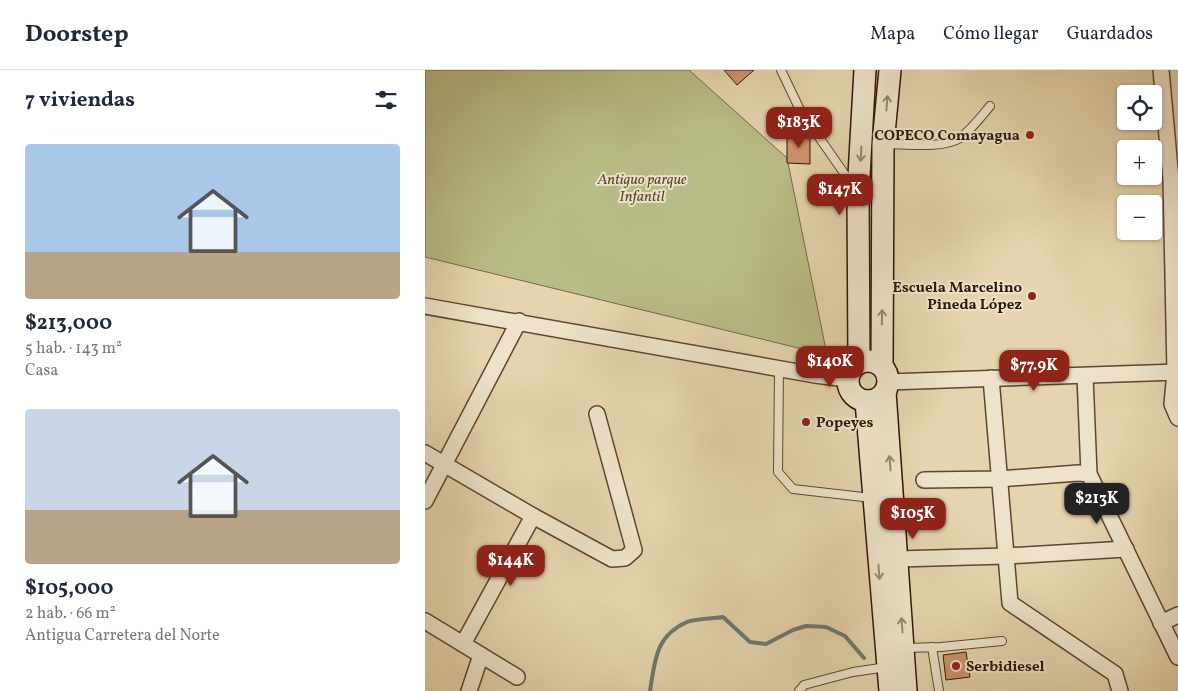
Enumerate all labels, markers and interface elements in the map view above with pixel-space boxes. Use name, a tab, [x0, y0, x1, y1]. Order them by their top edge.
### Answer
text: Doorstep	[25, 18, 129, 52]
text: Mapa	[870, 22, 915, 47]
text: Cómo llegar	[943, 22, 1039, 47]
text: Guardados	[1067, 22, 1153, 47]
map controls	[1117, 85, 1162, 240]
button: locate	[1117, 85, 1162, 130]
text: 7 viviendas	[25, 86, 135, 115]
icon: filters	[372, 86, 400, 114]
one-way arrow	[882, 95, 892, 111]
pin: $183K	[764, 106, 834, 149]
text: $183K	[777, 112, 821, 134]
place label: COPECO Comayagua	[874, 126, 1020, 147]
marker: COPECO Comayagua	[1024, 129, 1036, 141]
button: +	[1117, 140, 1162, 185]
one-way arrow	[856, 145, 865, 161]
park label: Antiguo parque Infantil	[596, 170, 687, 208]
pin: $147K	[805, 174, 875, 216]
icon: home	[168, 176, 258, 266]
text: $147K	[818, 179, 862, 201]
button: −	[1117, 195, 1162, 240]
place label: Escuela Marcelino Pineda López	[893, 278, 1022, 316]
marker: Escuela Marcelino Pineda López	[1026, 290, 1038, 302]
text: $213,000	[25, 309, 112, 338]
one-way arrow	[877, 310, 887, 326]
text: 5 hab. · 143 m²	[25, 338, 122, 360]
pin: $140K	[795, 346, 865, 388]
pin: $77.9K	[993, 350, 1075, 392]
text: $140K	[807, 351, 853, 373]
text: $77.9K	[1010, 355, 1058, 377]
text: Casa	[25, 360, 58, 382]
place label: Popeyes	[816, 413, 874, 434]
marker: Popeyes	[800, 416, 812, 428]
icon: home	[168, 441, 258, 531]
one-way arrow	[885, 455, 894, 471]
pin: $213K	[1062, 482, 1132, 525]
text: $213K	[1075, 488, 1119, 510]
pin: $105K	[878, 498, 948, 540]
text: $105K	[891, 503, 935, 525]
pin: $144K	[476, 544, 546, 587]
text: $144K	[488, 550, 534, 572]
one-way arrow	[875, 563, 884, 579]
text: $105,000	[25, 574, 113, 603]
text: 2 hab. · 66 m²	[25, 603, 116, 625]
one-way arrow	[897, 617, 906, 633]
text: Antigua Carretera del Norte	[25, 625, 220, 647]
place label: Serbidiesel	[966, 657, 1045, 678]
marker: Serbidiesel	[950, 660, 962, 672]

